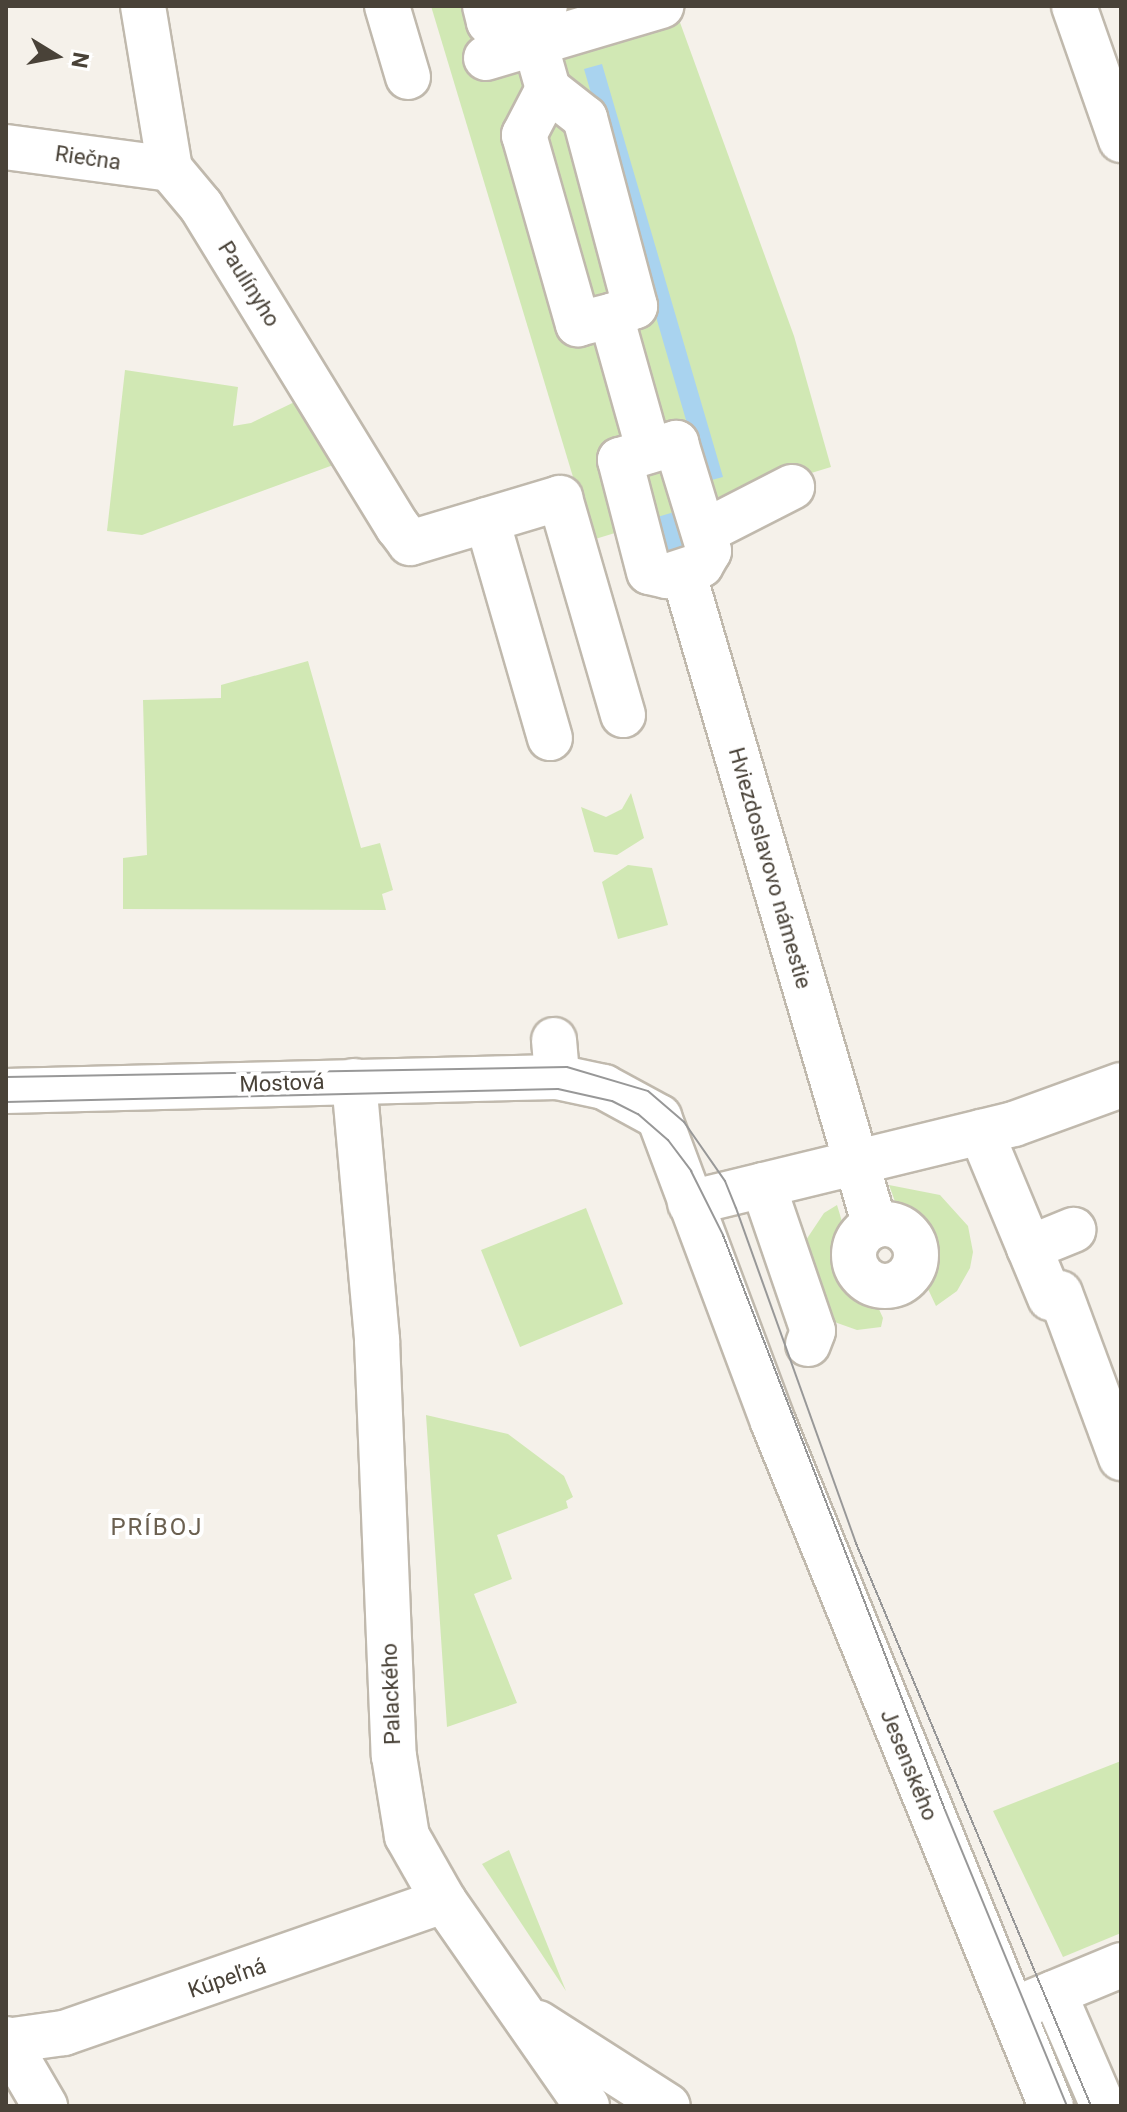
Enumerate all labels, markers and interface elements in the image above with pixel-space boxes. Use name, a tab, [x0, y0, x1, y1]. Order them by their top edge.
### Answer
north arrow	[16, 16, 96, 96]
text: N	[66, 50, 94, 70]
street label: Riečna	[53, 140, 123, 176]
street label: Paulínyho	[212, 236, 286, 332]
street label: Hviezdoslavovo námestie	[723, 744, 817, 992]
street label: Mostová	[239, 1068, 325, 1098]
district label: PRÍBOJ	[110, 1514, 204, 1542]
street label: Palackého	[376, 1643, 406, 1745]
street label: Jesenského	[875, 1706, 943, 1824]
street label: Kúpeľná	[185, 1952, 269, 2004]

